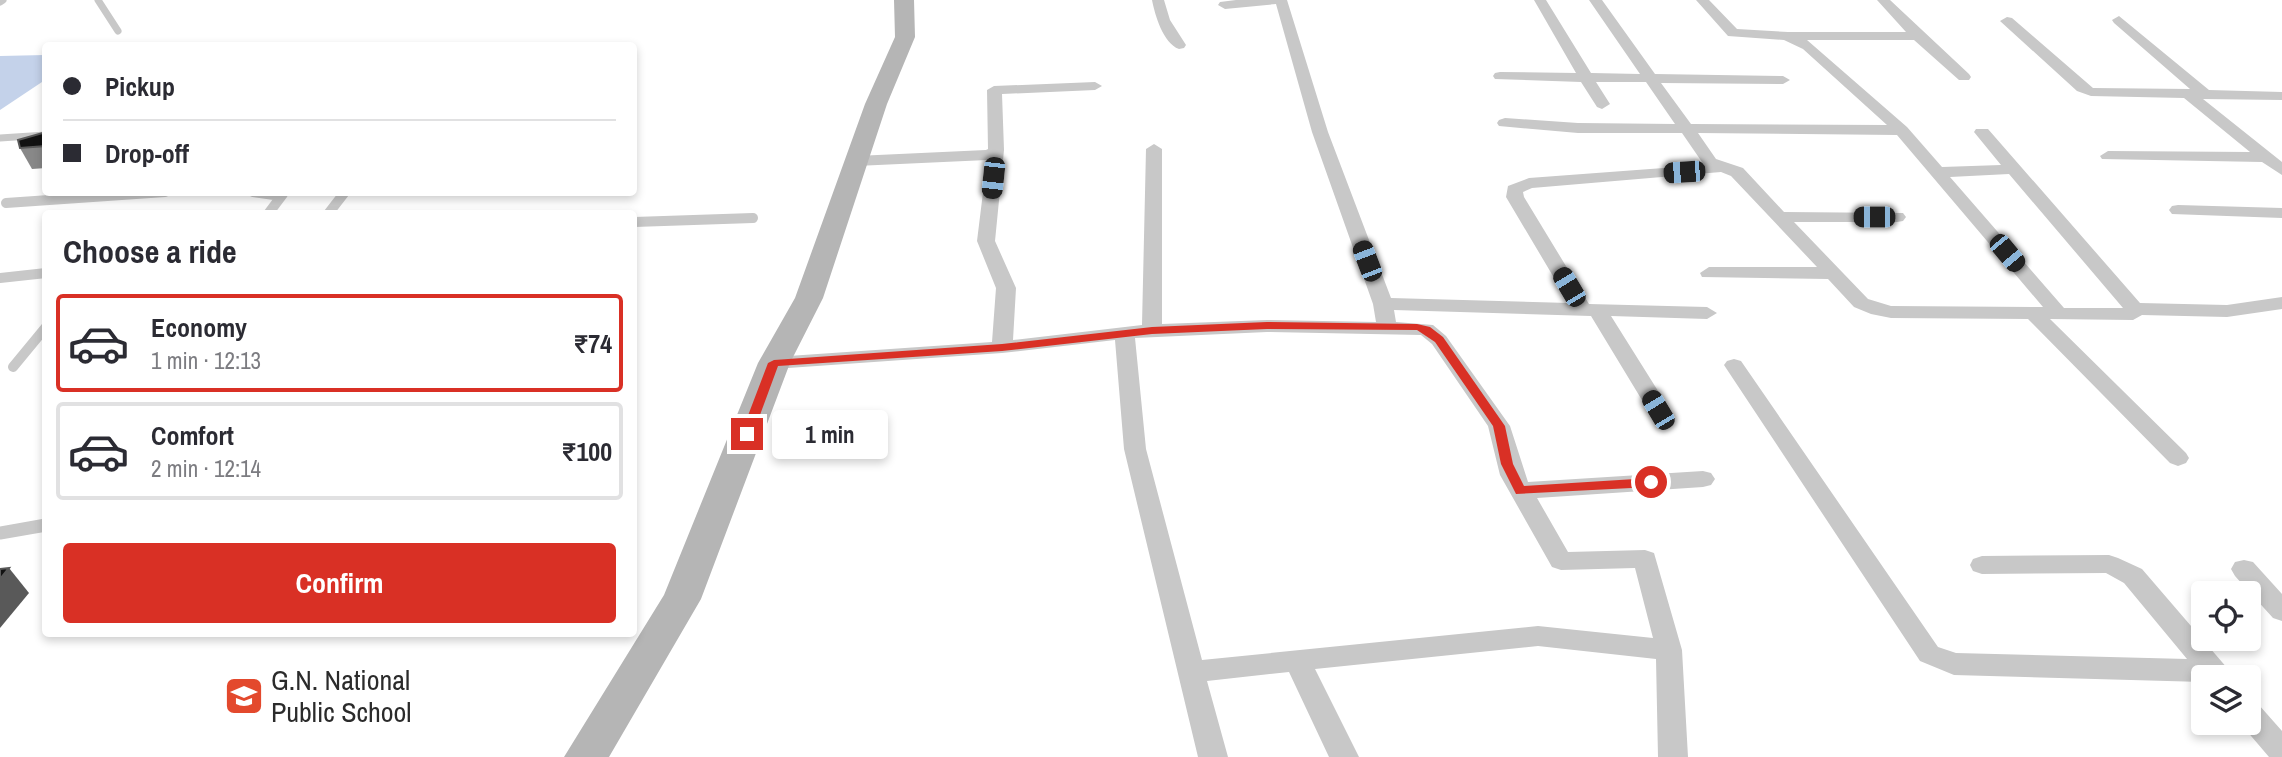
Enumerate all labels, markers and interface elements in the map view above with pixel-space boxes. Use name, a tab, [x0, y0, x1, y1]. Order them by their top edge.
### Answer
text: Pickup	[105, 69, 175, 104]
text: Drop-off	[105, 136, 189, 171]
car	[981, 156, 1006, 200]
car	[1663, 160, 1706, 184]
car	[1854, 207, 1896, 228]
text: Choose a ride	[63, 230, 237, 273]
car	[1986, 230, 2029, 276]
car	[1350, 238, 1385, 284]
car	[1550, 264, 1589, 310]
text: Economy	[151, 310, 247, 345]
icon: car	[67, 312, 130, 375]
text: ₹74	[573, 326, 612, 361]
text: 1 min · 12:13	[151, 345, 261, 376]
car	[1639, 387, 1678, 433]
callout: 1 min	[772, 410, 887, 458]
text: Comfort	[151, 418, 234, 453]
route end	[731, 418, 763, 450]
text: 1 min	[805, 419, 855, 450]
icon: car	[67, 420, 130, 483]
text: ₹100	[561, 434, 612, 469]
text: 2 min · 12:14	[151, 453, 261, 484]
route start	[1635, 466, 1667, 498]
button: Confirm	[63, 543, 616, 623]
map controls	[2191, 581, 2261, 735]
button: locate	[2191, 581, 2261, 651]
place label: G.N. National Public School	[271, 661, 411, 731]
button: layers	[2191, 665, 2261, 735]
school or university icon: G.N. National Public School	[223, 675, 265, 717]

